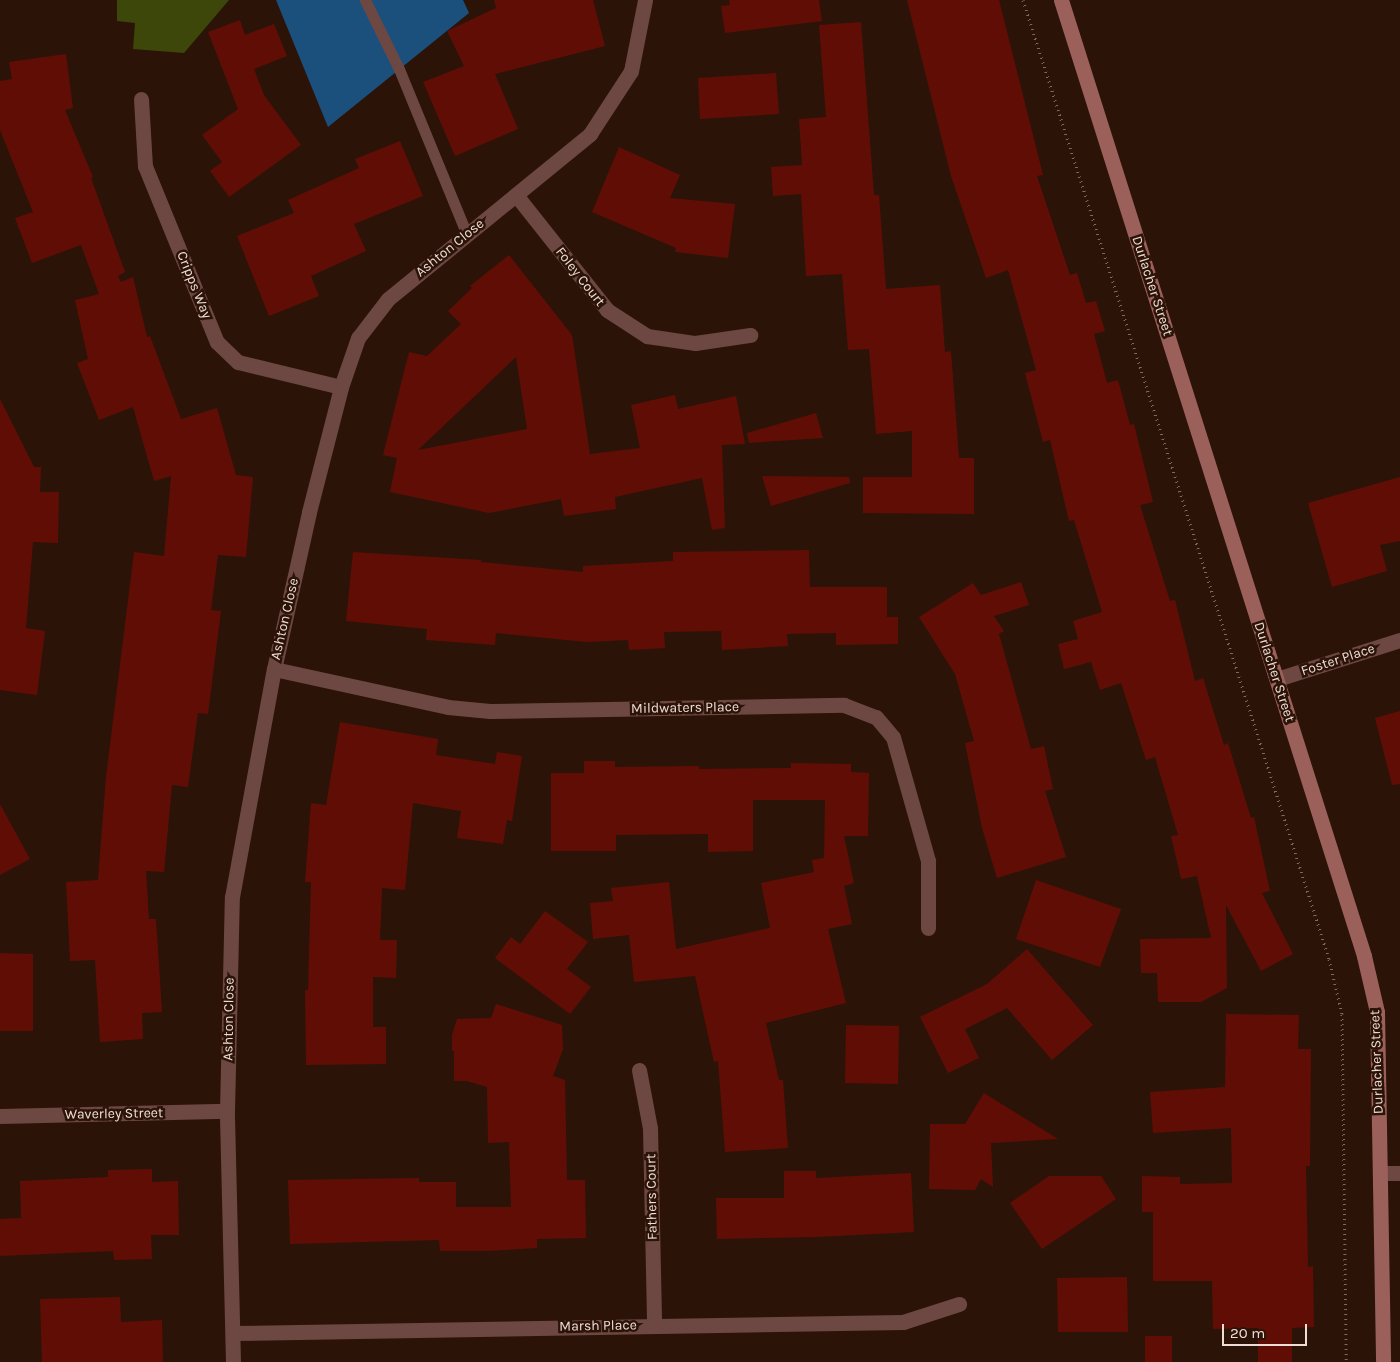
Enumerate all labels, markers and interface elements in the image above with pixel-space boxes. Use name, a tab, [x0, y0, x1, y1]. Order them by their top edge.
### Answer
street label: Ashton Close	[412, 215, 488, 281]
street label: Durlacher Street	[1128, 234, 1176, 338]
street label: Foley Court	[552, 244, 608, 310]
street label: Cripps Way	[173, 249, 215, 321]
street label: Ashton Close	[267, 577, 303, 661]
street label: Durlacher Street	[1250, 620, 1298, 724]
street label: Foster Place	[1299, 640, 1377, 680]
street label: Mildwaters Place	[631, 699, 739, 717]
street label: Ashton Close	[220, 977, 238, 1061]
street label: Durlacher Street	[1367, 1010, 1387, 1114]
street label: Waverley Street	[65, 1105, 163, 1123]
street label: Fathers Court	[643, 1154, 661, 1240]
scale bar	[1225, 1314, 1310, 1346]
street label: Marsh Place	[559, 1317, 637, 1335]
text: 20 m	[1230, 1324, 1265, 1342]

